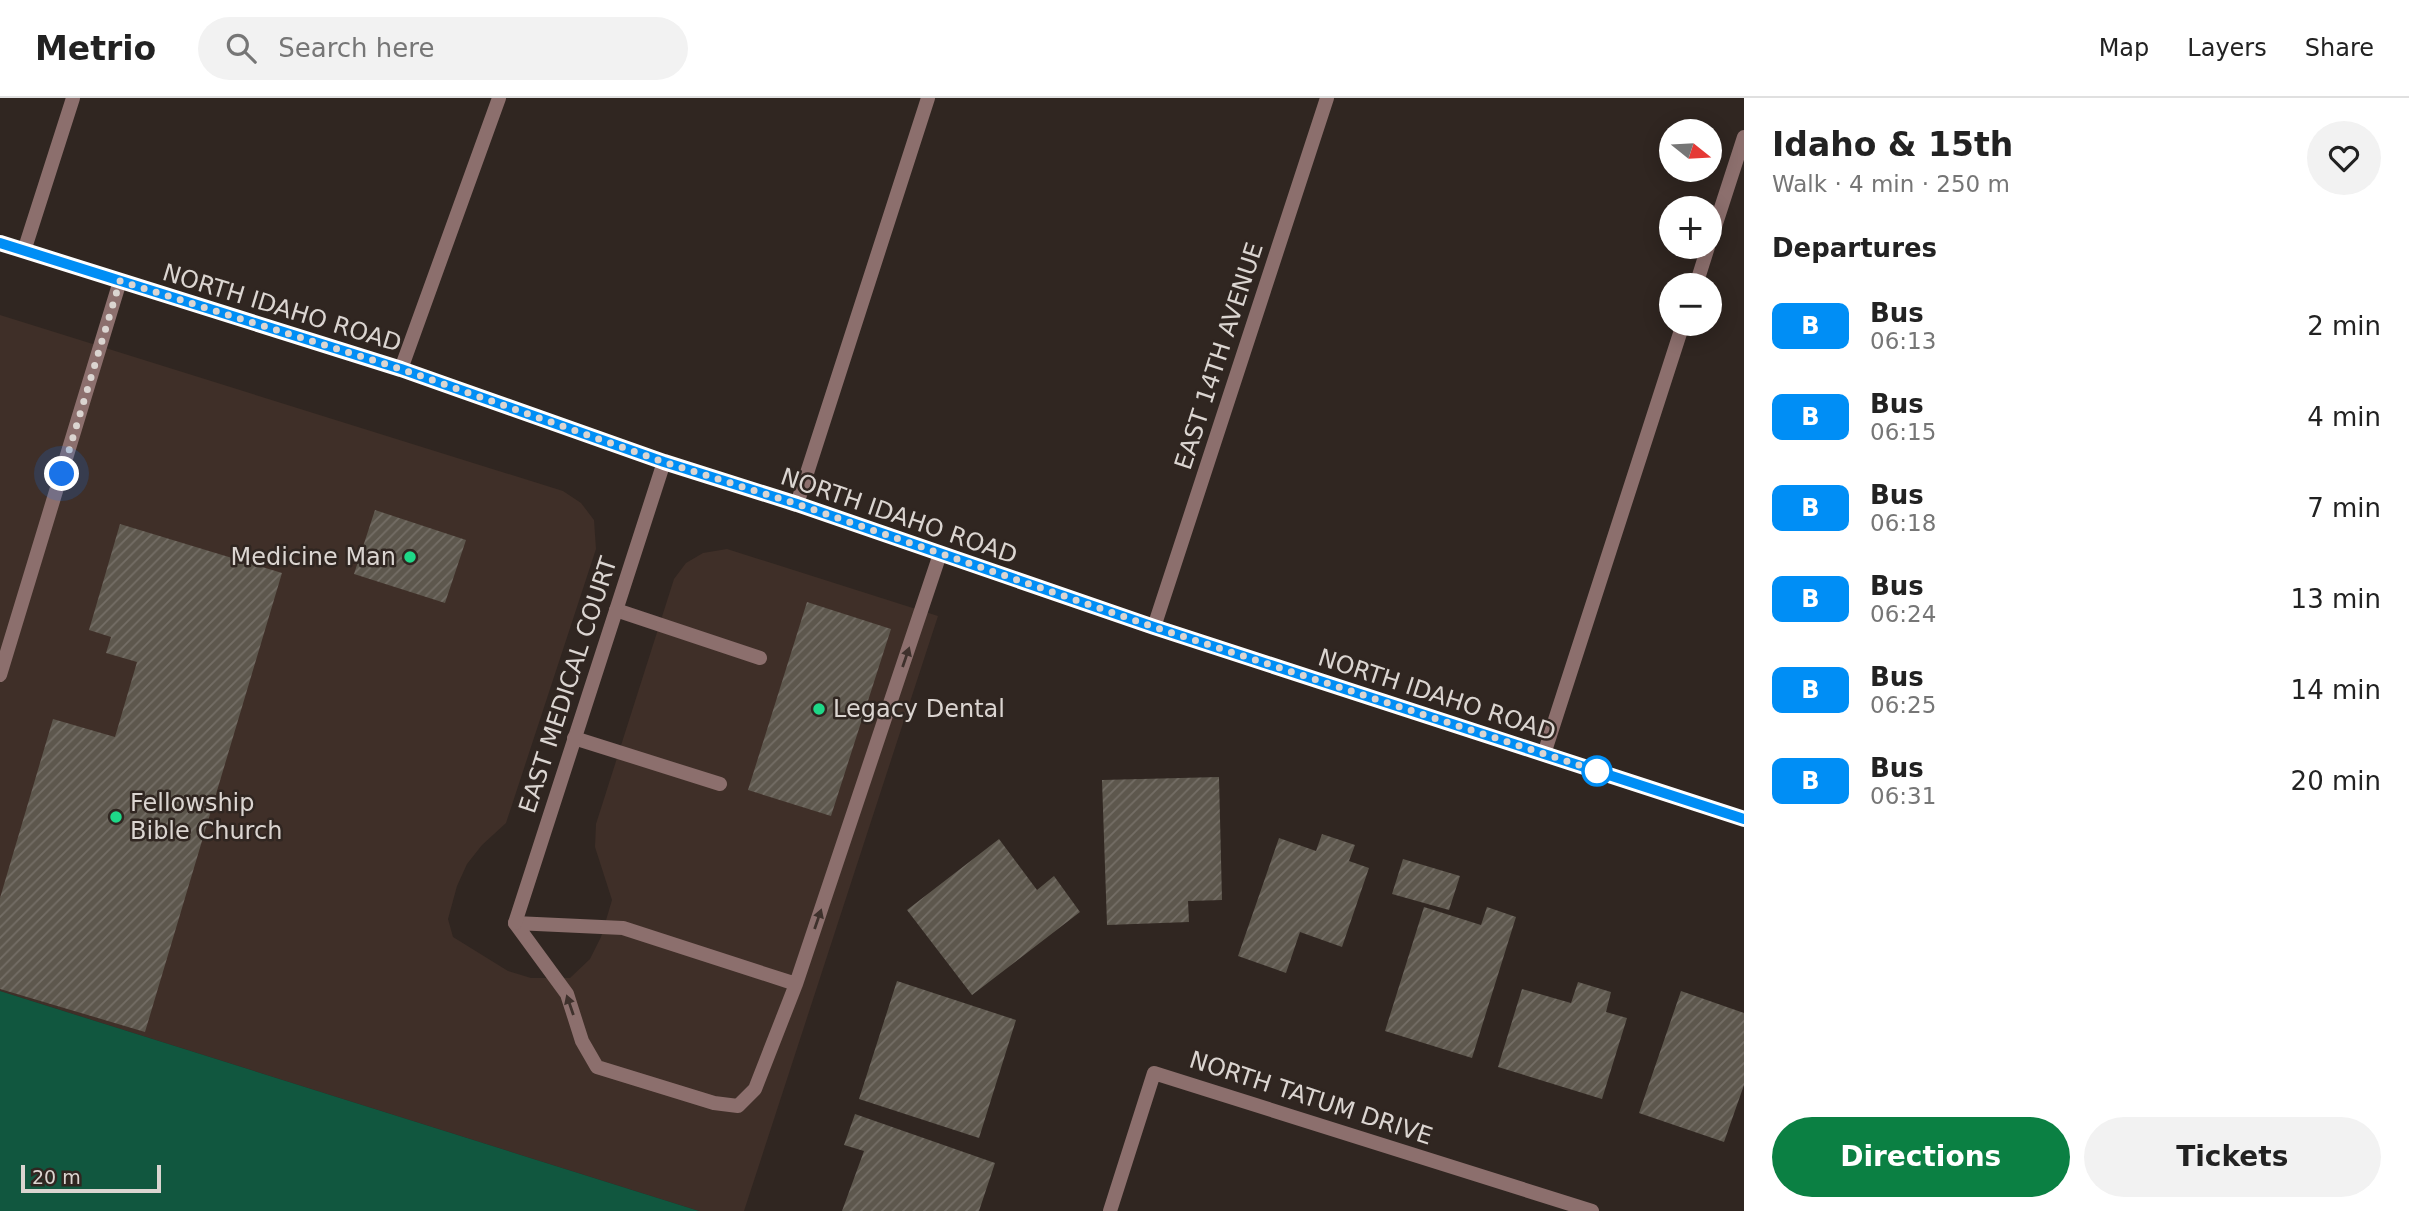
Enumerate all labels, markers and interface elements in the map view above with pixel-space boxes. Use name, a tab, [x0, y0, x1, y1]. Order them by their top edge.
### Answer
search box	[198, 17, 688, 80]
text: Metrio	[35, 29, 156, 68]
icon: search	[222, 29, 260, 67]
text: Search here	[278, 33, 434, 63]
text: Map	[2099, 34, 2149, 62]
text: Layers	[2187, 34, 2267, 62]
text: Share	[2305, 34, 2374, 62]
north arrow	[1659, 119, 1722, 182]
map controls	[1659, 119, 1722, 336]
button: heart	[2307, 121, 2381, 195]
text: Idaho & 15th	[1772, 125, 2013, 164]
text: Walk · 4 min · 250 m	[1772, 171, 2010, 197]
button: +	[1659, 196, 1722, 259]
text: Departures	[1772, 233, 1937, 263]
street label: EAST 14TH AVENUE	[1169, 239, 1269, 473]
street label: NORTH IDAHO ROAD	[159, 258, 405, 358]
button: −	[1659, 273, 1722, 336]
text: Bus	[1870, 298, 1924, 328]
text: 2 min	[2307, 311, 2381, 341]
text: B	[1801, 312, 1820, 340]
text: 06:13	[1870, 328, 1936, 354]
text: Bus	[1870, 389, 1924, 419]
text: 4 min	[2307, 402, 2381, 432]
text: B	[1801, 403, 1820, 431]
text: 06:15	[1870, 419, 1936, 445]
your location	[44, 456, 79, 491]
street label: NORTH IDAHO ROAD	[777, 462, 1021, 570]
text: Bus	[1870, 480, 1924, 510]
text: 7 min	[2307, 493, 2381, 523]
text: B	[1801, 494, 1820, 522]
text: 06:18	[1870, 510, 1936, 536]
place label: Medicine Man	[231, 543, 396, 571]
marker: Medicine Man	[402, 549, 418, 565]
street label: EAST MEDICAL COURT	[513, 553, 623, 817]
text: Bus	[1870, 571, 1924, 601]
text: 13 min	[2291, 584, 2381, 614]
text: B	[1801, 585, 1820, 613]
text: 06:24	[1870, 601, 1936, 627]
street label: NORTH IDAHO ROAD	[1315, 643, 1559, 747]
one-way arrow	[901, 647, 912, 668]
text: Bus	[1870, 662, 1924, 692]
text: 14 min	[2291, 675, 2381, 705]
text: B	[1801, 676, 1820, 704]
text: 06:25	[1870, 692, 1936, 718]
place label: Legacy Dental	[833, 695, 1005, 723]
marker: Legacy Dental	[811, 701, 827, 717]
text: Bus	[1870, 753, 1924, 783]
unlabelled marker	[1582, 756, 1612, 786]
text: 20 min	[2291, 766, 2381, 796]
text: B	[1801, 767, 1820, 795]
text: 06:31	[1870, 783, 1936, 809]
place label: Fellowship Bible Church	[130, 789, 282, 845]
marker: Fellowship Bible Church	[108, 809, 124, 825]
one-way arrow	[813, 909, 824, 930]
one-way arrow	[564, 994, 575, 1015]
street label: NORTH TATUM DRIVE	[1186, 1045, 1436, 1151]
button: Directions	[1772, 1117, 2070, 1197]
button: Tickets	[2084, 1117, 2381, 1197]
scale bar	[21, 1162, 161, 1194]
text: 20 m	[32, 1166, 81, 1188]

